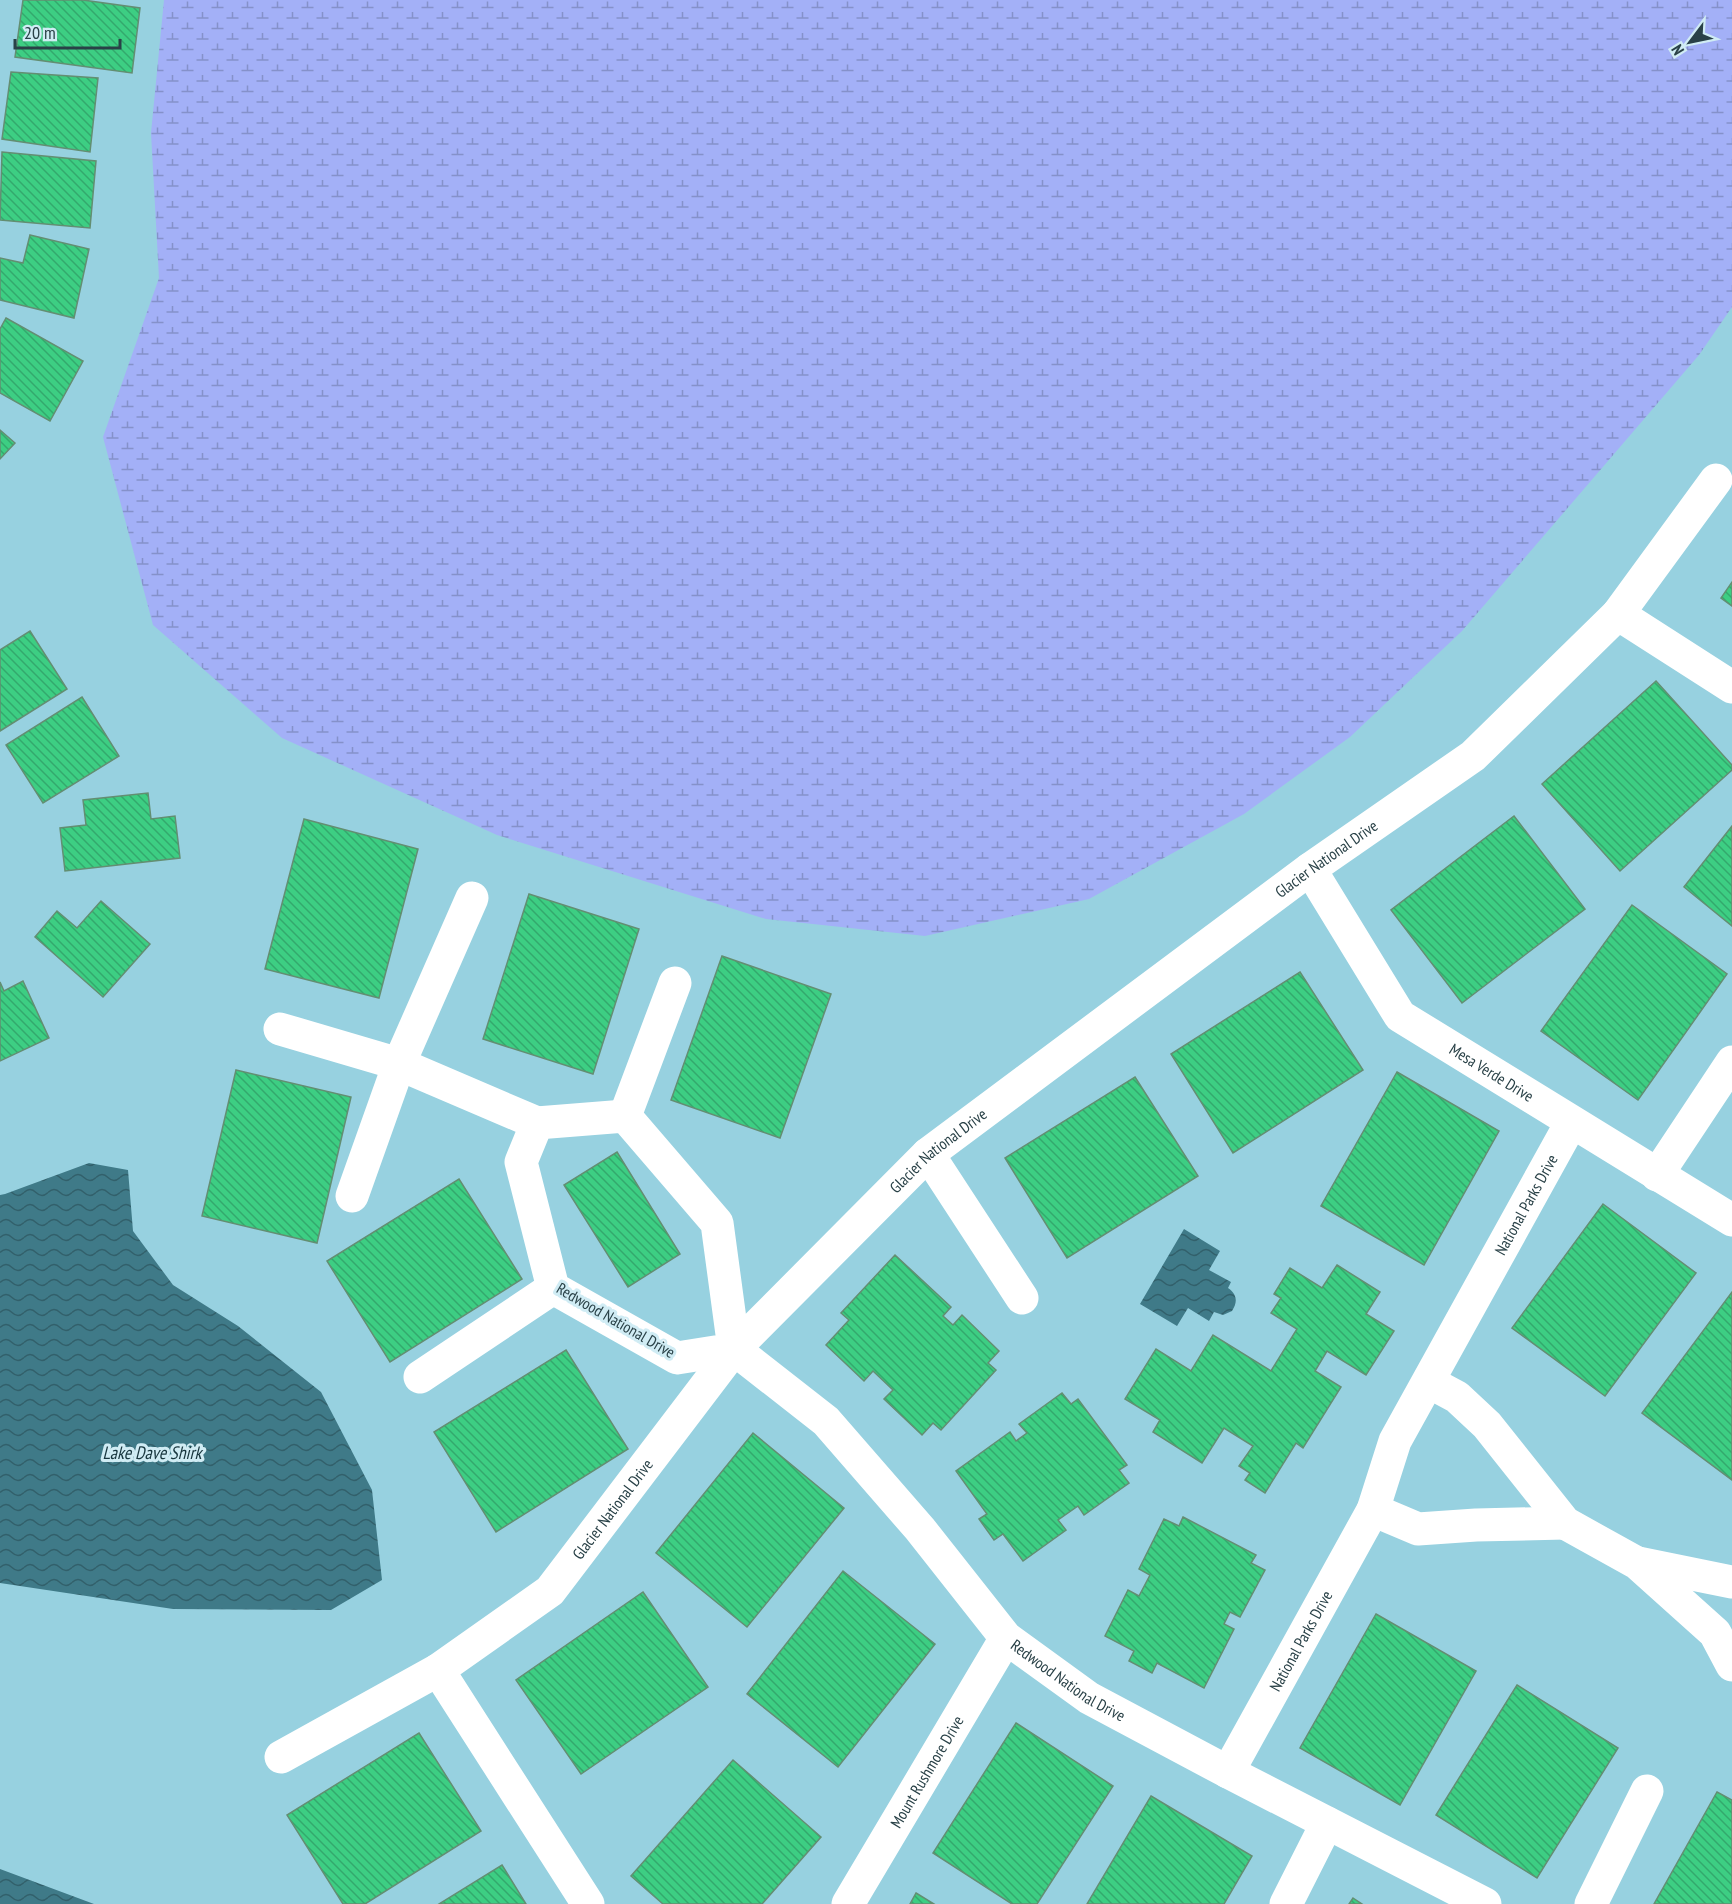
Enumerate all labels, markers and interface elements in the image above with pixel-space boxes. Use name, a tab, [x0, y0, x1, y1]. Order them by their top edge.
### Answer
scale bar	[15, 12, 120, 50]
north arrow	[1660, 12, 1720, 72]
text: 20 m	[24, 21, 56, 44]
text: N	[1667, 41, 1688, 59]
street label: Glacier National Drive	[1271, 815, 1381, 902]
street label: Mesa Verde Drive	[1446, 1039, 1538, 1106]
street label: Glacier National Drive	[885, 1104, 990, 1197]
street label: National Parks Drive	[1490, 1151, 1562, 1259]
street label: Redwood National Drive	[553, 1278, 679, 1362]
water label: Lake Dave Shirk	[103, 1441, 203, 1464]
street label: Glacier National Drive	[568, 1455, 657, 1563]
street label: National Parks Drive	[1265, 1587, 1337, 1695]
street label: Redwood National Drive	[1007, 1635, 1129, 1726]
street label: Mount Rushmore Drive	[886, 1712, 968, 1831]

